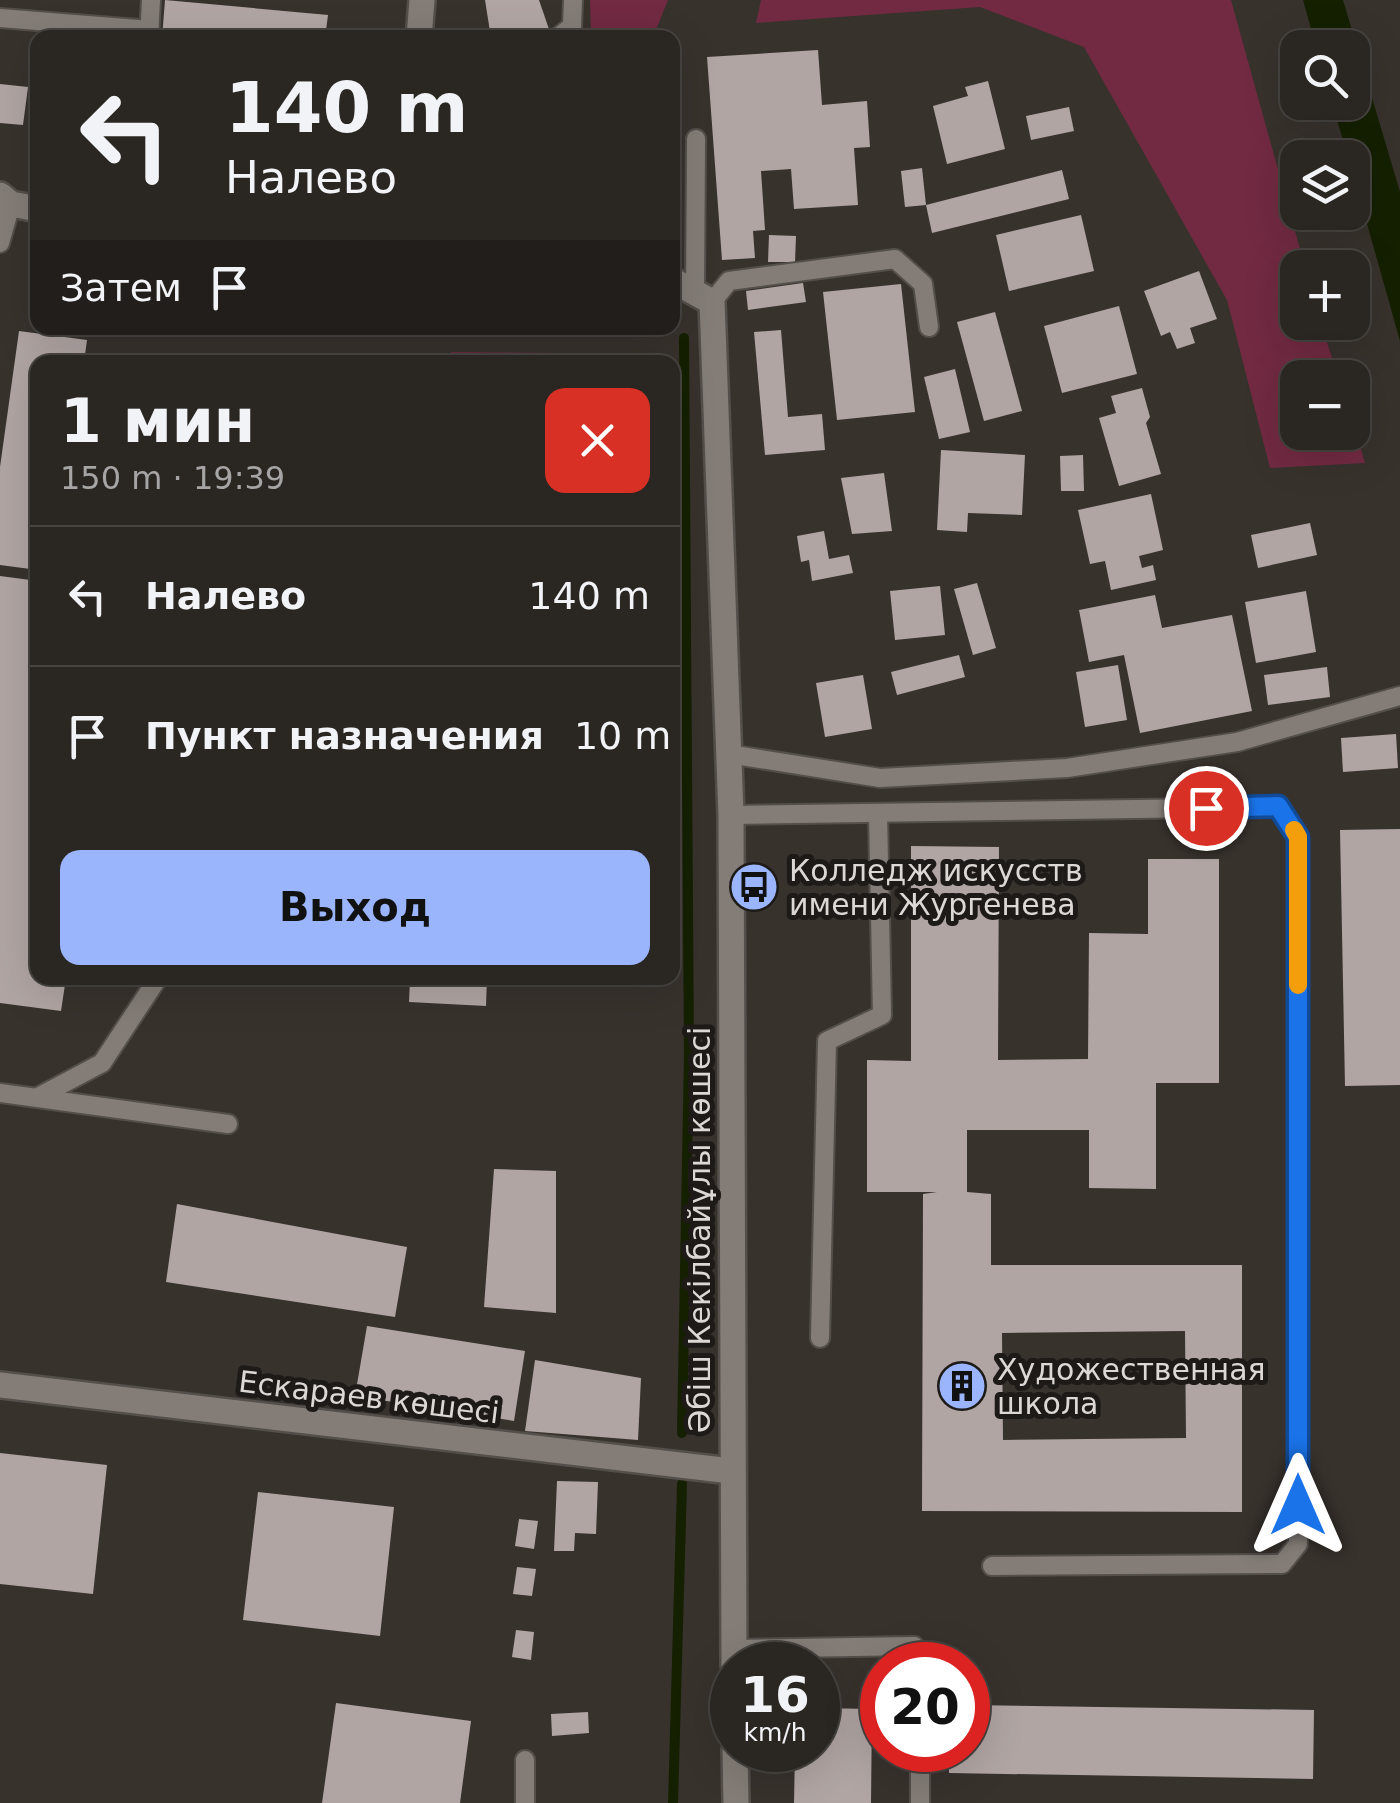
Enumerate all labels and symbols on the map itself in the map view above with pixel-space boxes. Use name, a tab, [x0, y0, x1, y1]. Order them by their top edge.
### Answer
pin	[1164, 766, 1249, 851]
place label: Колледж искусств имени Жургенева	[789, 853, 1083, 922]
bus stop icon: Колледж искусств имени Жургенева	[728, 861, 780, 913]
street label: Әбіш Кекілбайұлы көшесі	[682, 1027, 717, 1433]
place label: Художественная школа	[997, 1352, 1266, 1421]
building icon: Художественная школа	[936, 1360, 988, 1412]
street label: Ескараев көшесі	[237, 1364, 501, 1430]
position arrow	[1246, 1453, 1350, 1557]
speed limit sign: 20	[860, 1642, 990, 1772]

